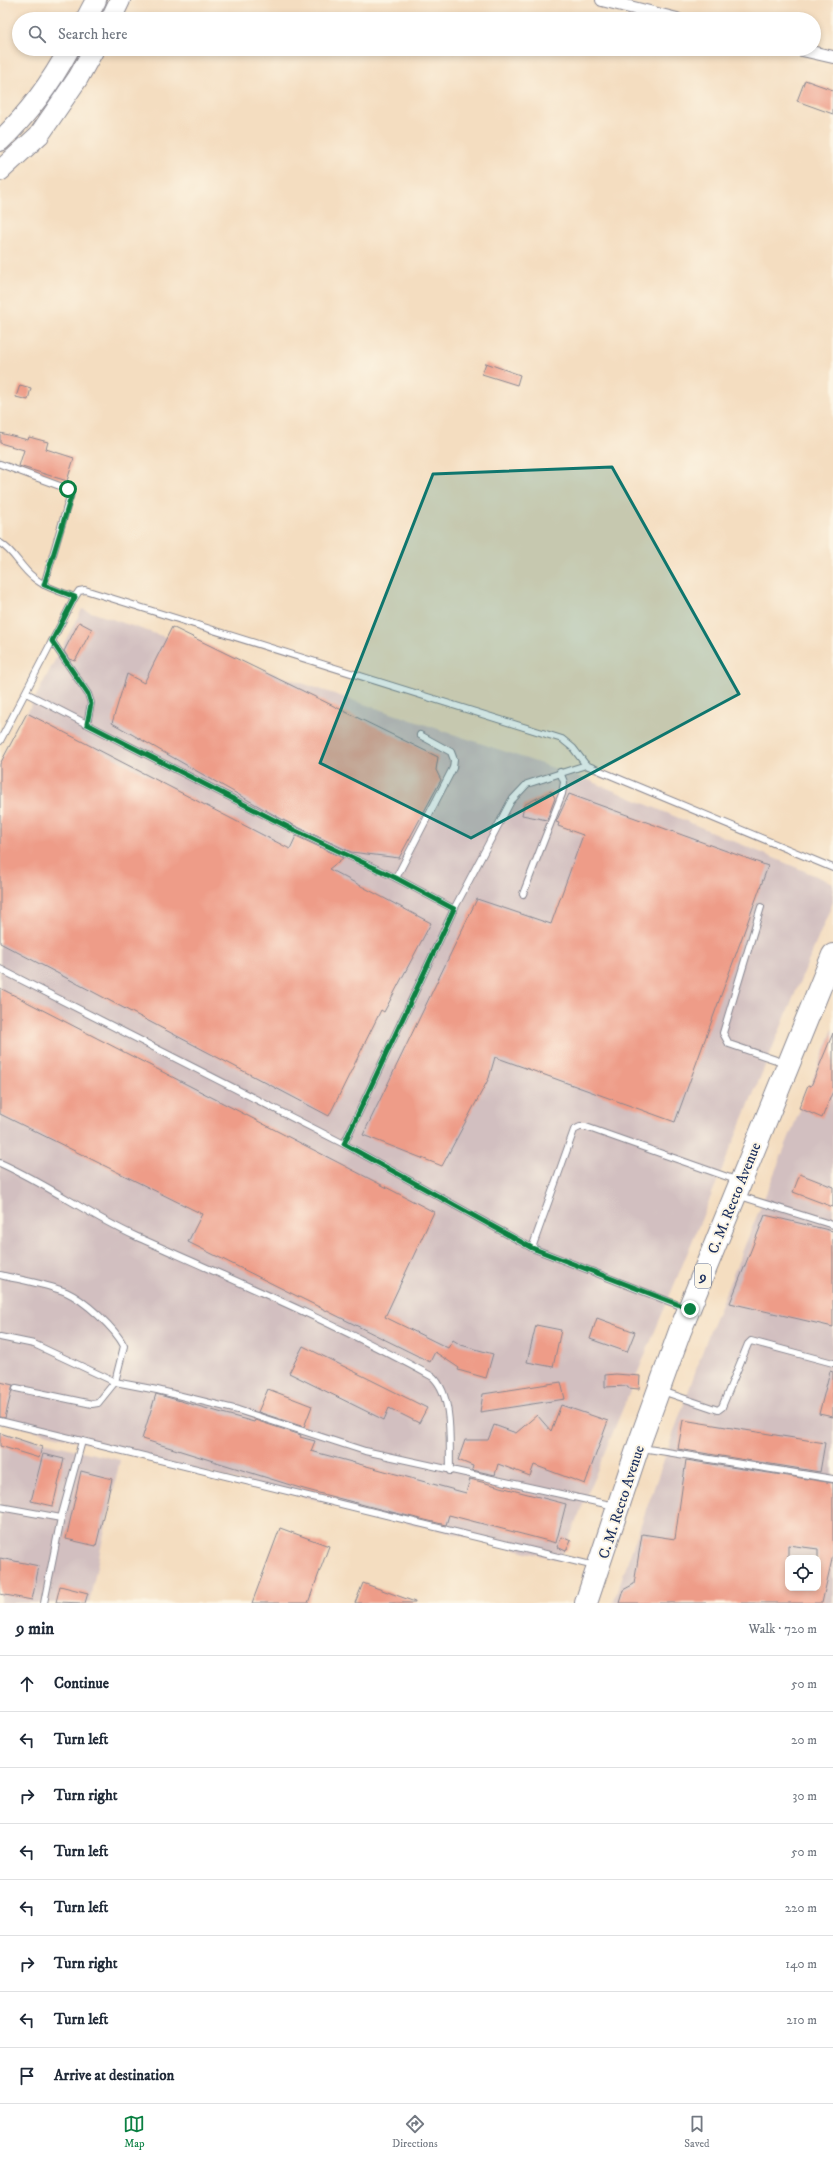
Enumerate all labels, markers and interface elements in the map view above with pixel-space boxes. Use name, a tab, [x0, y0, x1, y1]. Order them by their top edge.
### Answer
search box	[12, 12, 821, 56]
icon: search	[26, 23, 48, 45]
text: Search here	[58, 25, 127, 44]
route start	[59, 480, 77, 498]
street label: C. M. Recto Avenue	[703, 1140, 765, 1257]
road number: 9	[695, 1264, 711, 1288]
route end	[681, 1300, 699, 1318]
street label: C. M. Recto Avenue	[594, 1443, 649, 1561]
map controls	[785, 1555, 821, 1591]
button: locate	[785, 1555, 821, 1591]
text: 9 min	[16, 1618, 54, 1640]
text: Walk · 720 m	[749, 1621, 817, 1637]
icon: ahead	[16, 1673, 38, 1695]
text: Continue	[54, 1674, 109, 1693]
text: 50 m	[791, 1676, 817, 1692]
icon: left	[16, 1729, 38, 1751]
text: Turn left	[54, 1730, 108, 1749]
text: 20 m	[791, 1732, 817, 1748]
icon: right	[16, 1785, 38, 1807]
text: Turn right	[54, 1786, 117, 1805]
text: 30 m	[793, 1788, 817, 1804]
icon: left	[16, 1841, 38, 1863]
text: Turn left	[54, 1842, 108, 1861]
text: 50 m	[791, 1844, 817, 1860]
icon: left	[16, 1897, 38, 1919]
text: Turn left	[54, 1898, 108, 1917]
text: 220 m	[785, 1900, 817, 1916]
icon: right	[16, 1953, 38, 1975]
text: Turn right	[54, 1954, 117, 1973]
text: 140 m	[785, 1956, 817, 1972]
icon: left	[16, 2009, 38, 2031]
text: Turn left	[54, 2010, 108, 2029]
text: 210 m	[786, 2012, 817, 2028]
icon: arrive	[16, 2065, 38, 2087]
text: Arrive at destination	[54, 2066, 174, 2085]
tab: Map	[123, 2113, 145, 2151]
tab: Directions	[392, 2113, 438, 2151]
tab: Saved	[684, 2113, 710, 2151]

